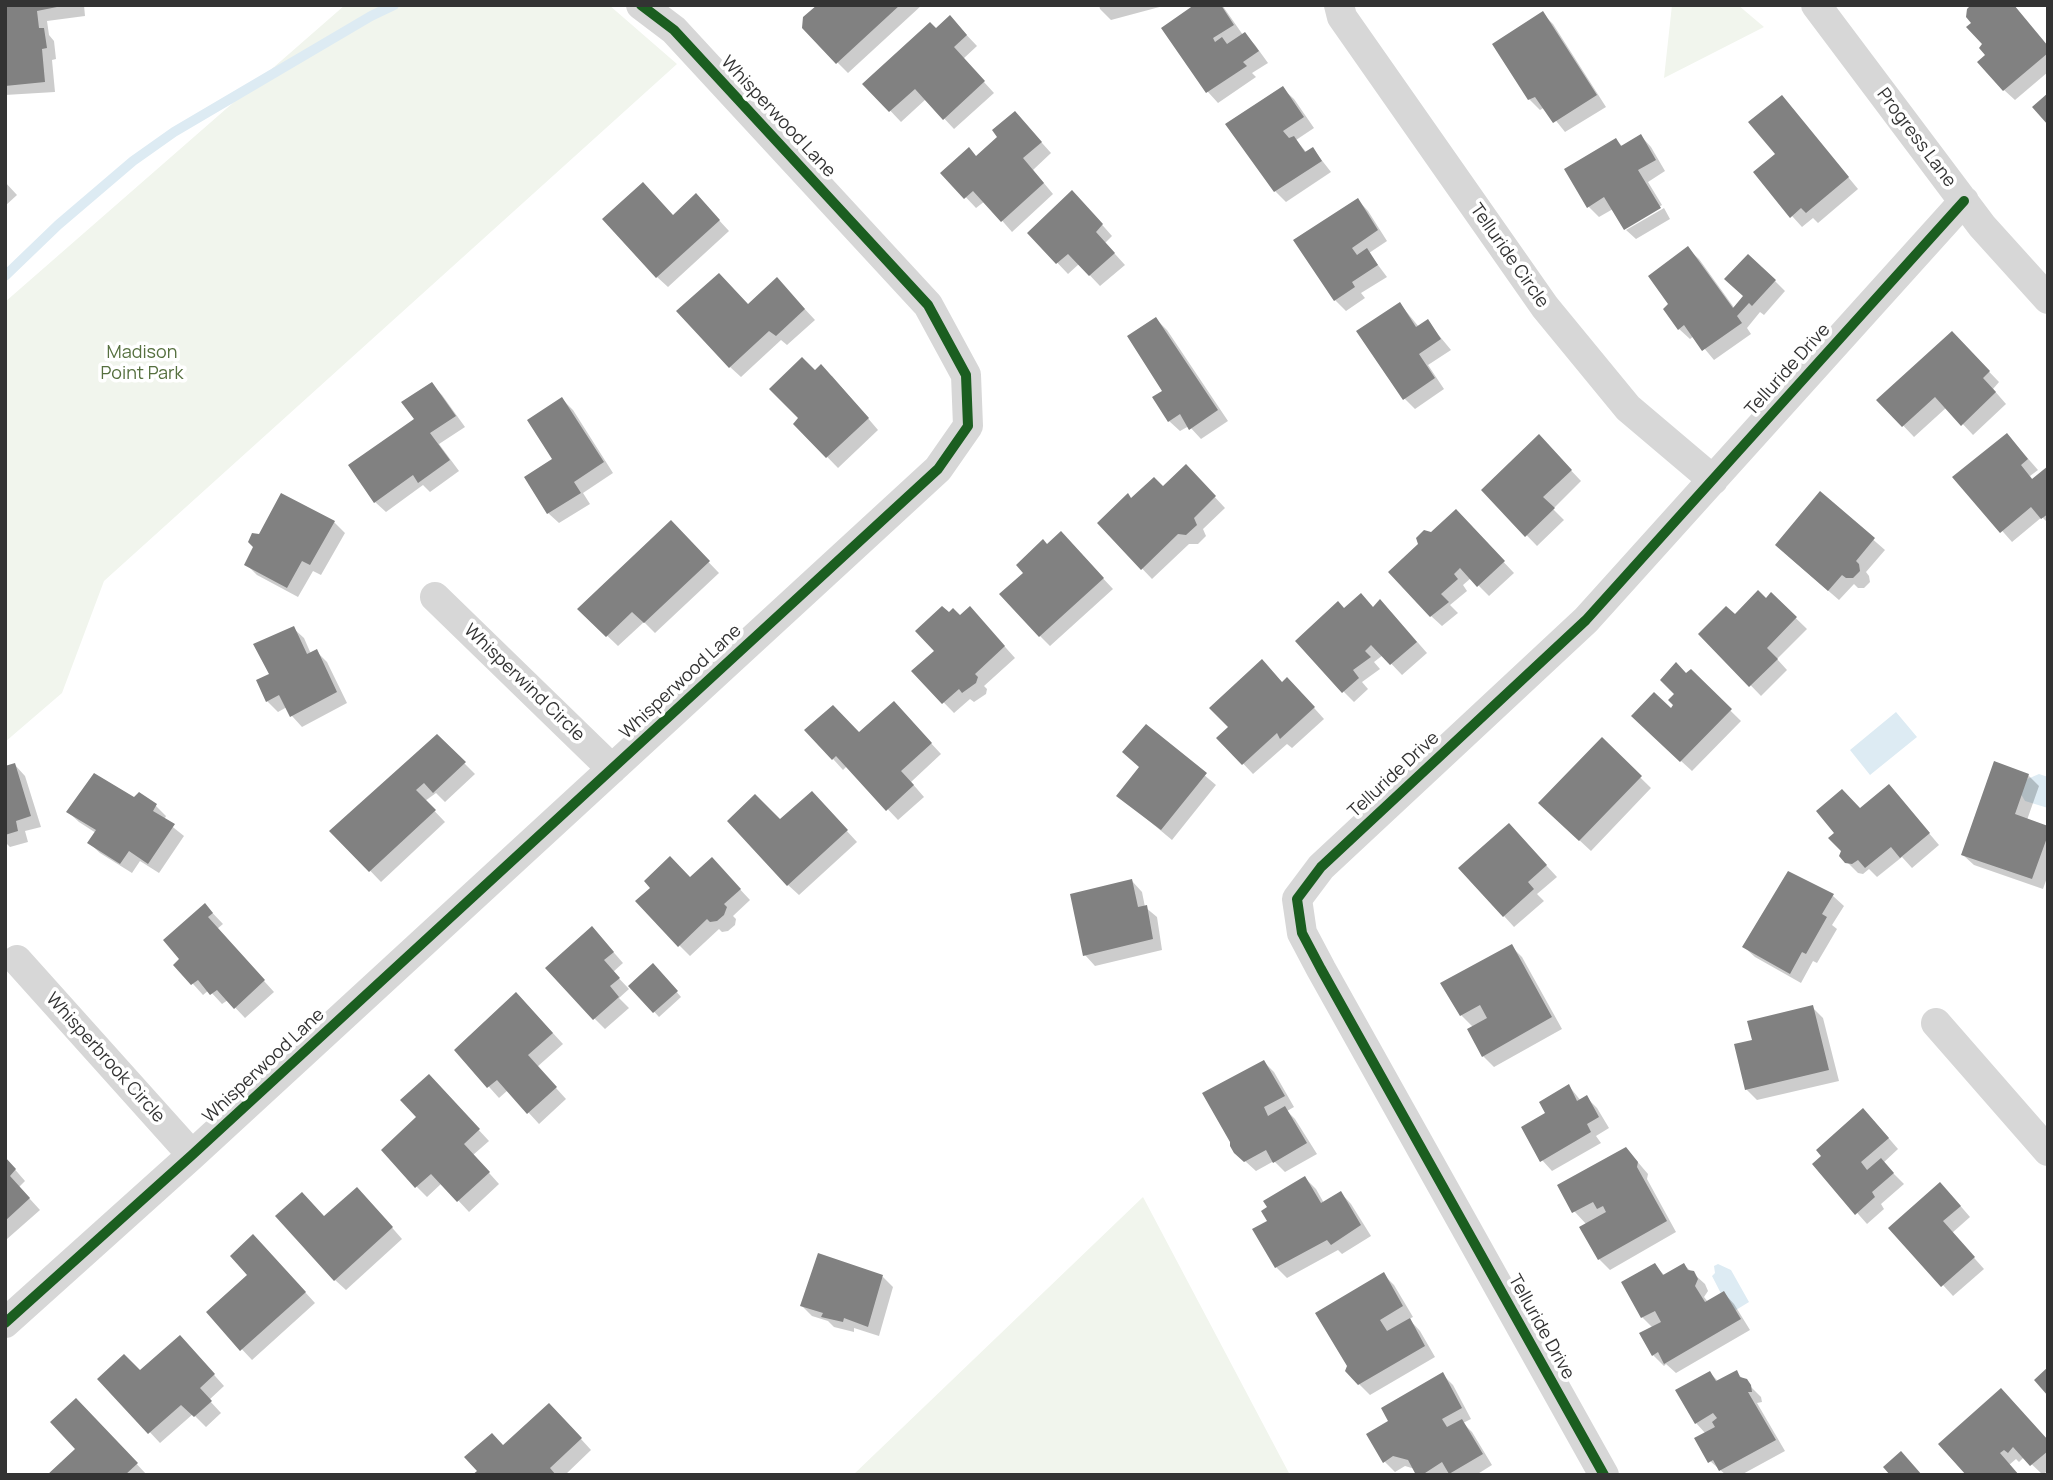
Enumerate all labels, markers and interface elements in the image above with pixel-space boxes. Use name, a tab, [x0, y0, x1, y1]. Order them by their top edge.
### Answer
street label: Whisperwood Lane	[716, 52, 840, 182]
street label: Progress Lane	[1872, 84, 1960, 192]
street label: Telluride Circle	[1465, 200, 1553, 312]
street label: Telluride Drive	[1741, 319, 1835, 421]
park label: Madison Point Park	[100, 342, 184, 384]
street label: Whisperwind Circle	[459, 620, 589, 746]
street label: Whisperwood Lane	[616, 620, 746, 744]
street label: Telluride Drive	[1344, 727, 1444, 823]
street label: Whisperbrook Circle	[41, 989, 169, 1127]
street label: Whisperwood Lane	[199, 1004, 329, 1128]
street label: Telluride Drive	[1503, 1271, 1579, 1383]

